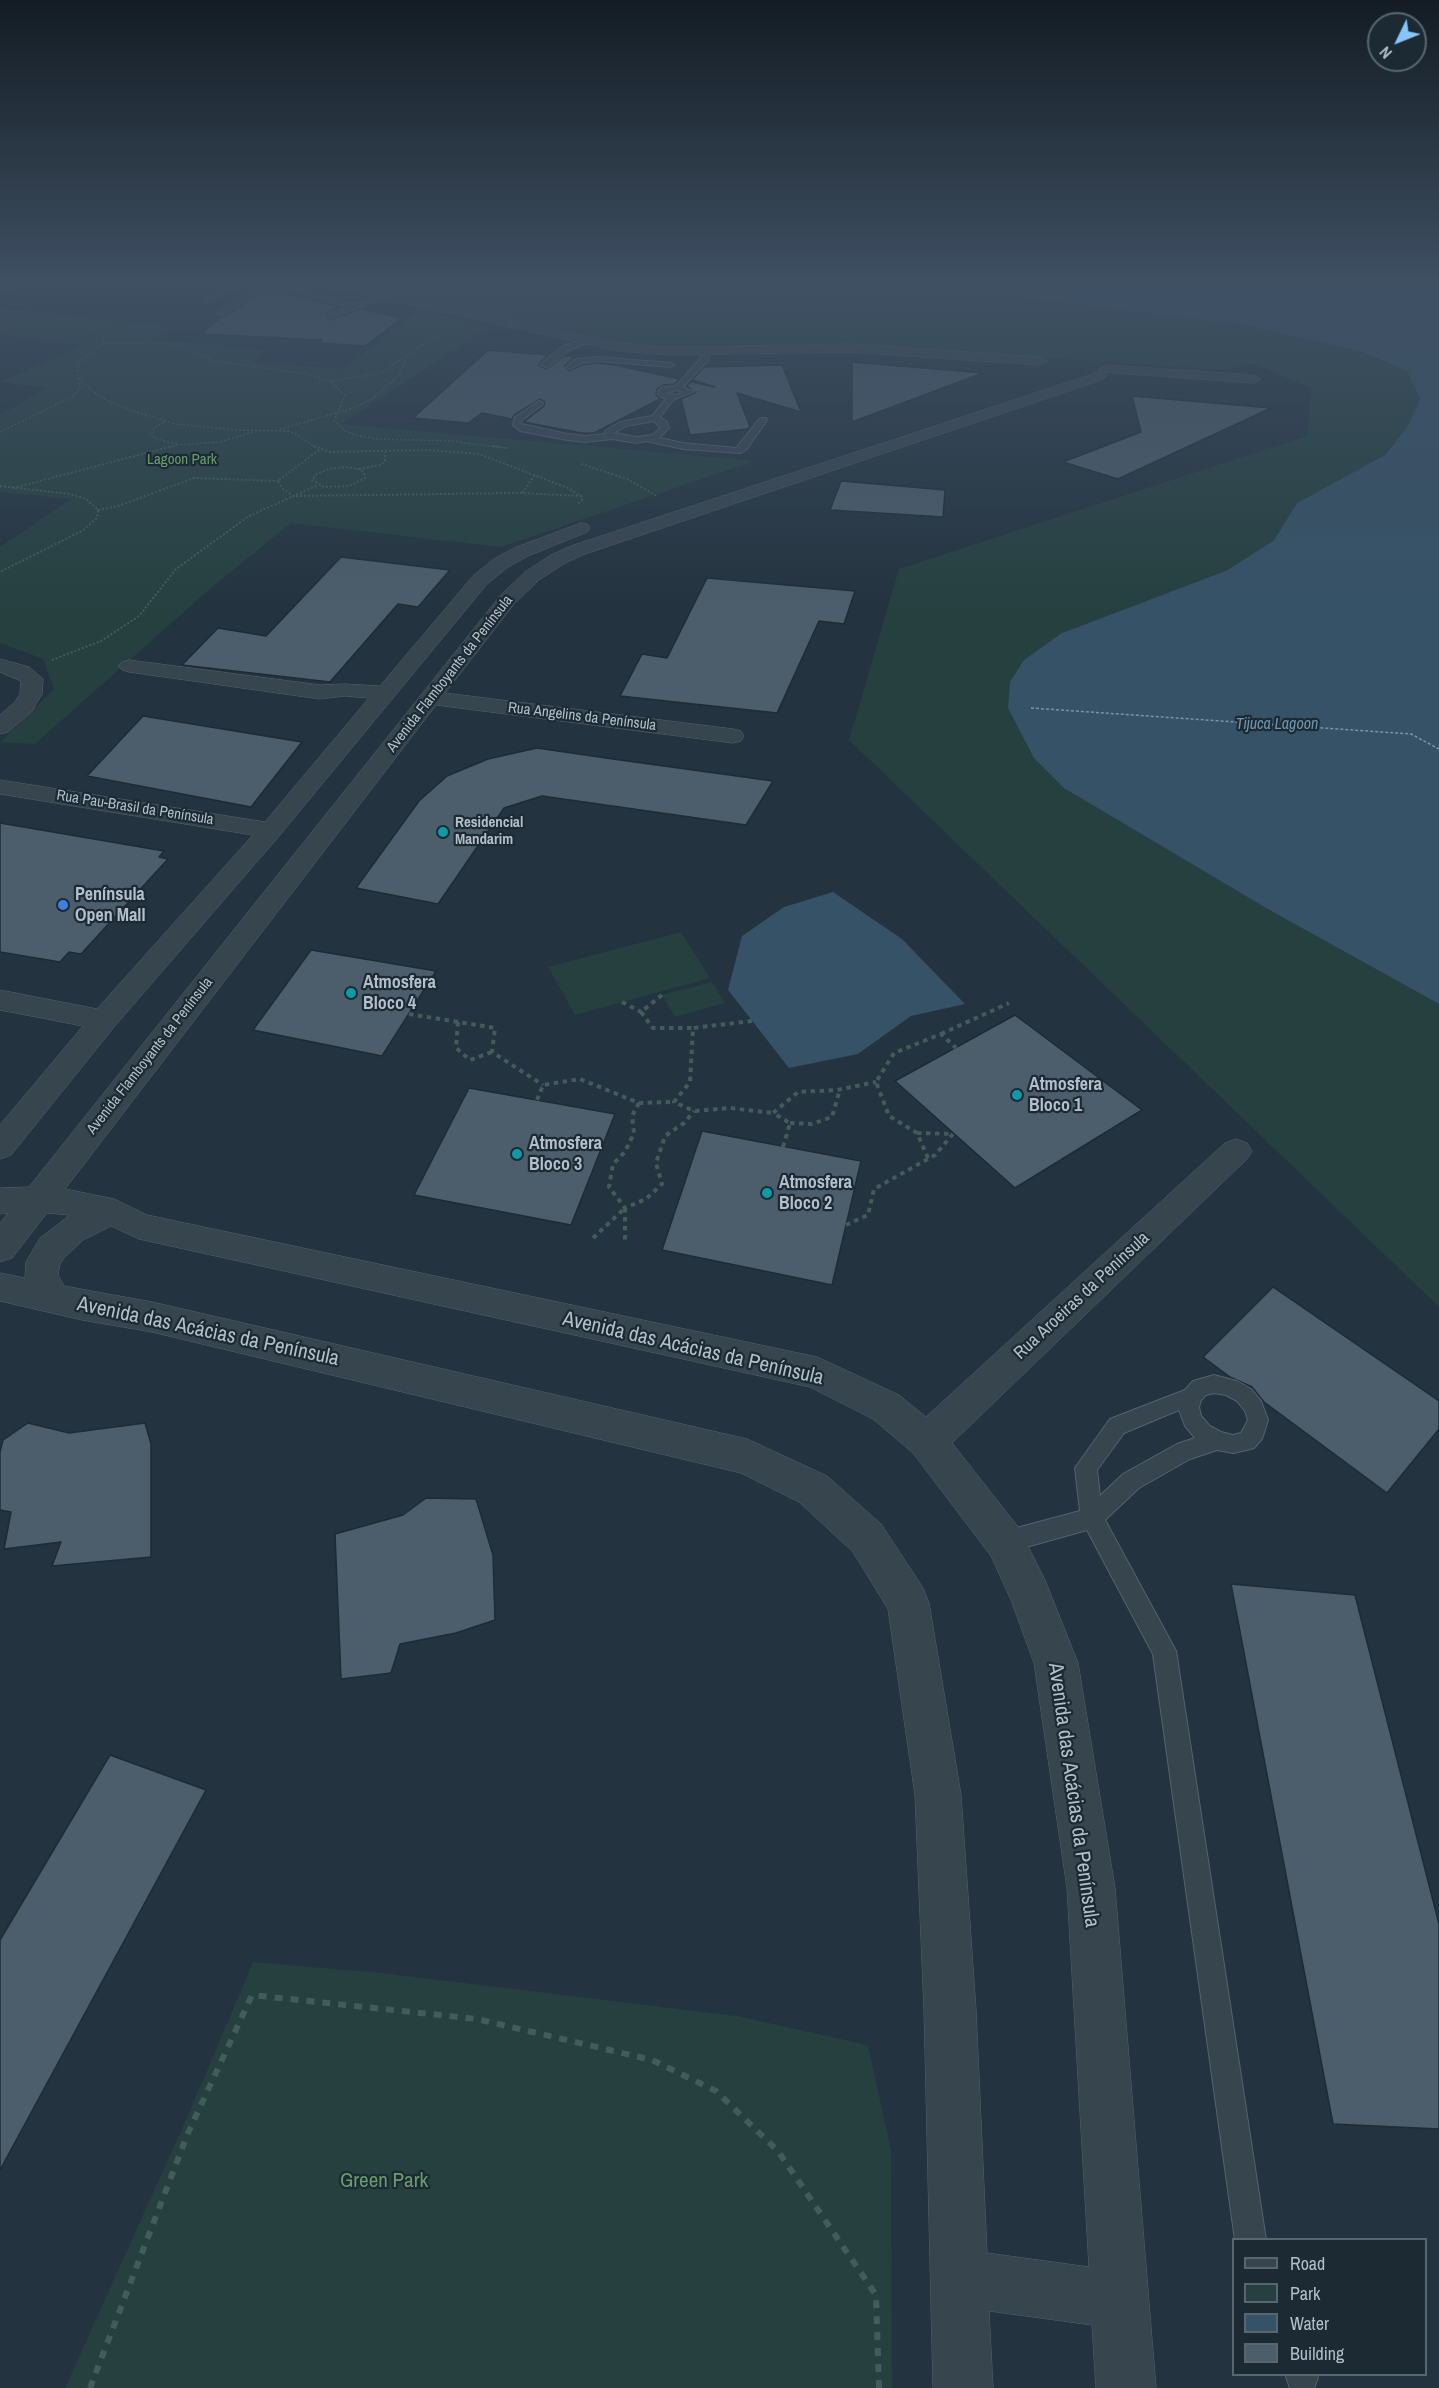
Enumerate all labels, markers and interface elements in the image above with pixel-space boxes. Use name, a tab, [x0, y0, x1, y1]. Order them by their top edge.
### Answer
north arrow	[1367, 12, 1427, 72]
text: N	[1374, 42, 1397, 64]
park label: Lagoon Park	[147, 451, 217, 469]
street label: Avenida Flamboyants da Península	[383, 592, 517, 756]
street label: Rua Angelins da Península	[507, 699, 657, 735]
water label: Tijuca Lagoon	[1236, 715, 1318, 735]
street label: Rua Pau-Brasil da Península	[55, 787, 215, 829]
place label: Residencial Mandarim	[455, 814, 523, 849]
marker: Residencial Mandarim	[436, 825, 450, 839]
place label: Península Open Mall	[75, 884, 146, 926]
marker: Península Open Mall	[56, 898, 70, 912]
place label: Atmosfera Bloco 4	[363, 972, 436, 1014]
street label: Avenida Flamboyants da Península	[83, 974, 217, 1138]
marker: Atmosfera Bloco 4	[344, 986, 358, 1000]
place label: Atmosfera Bloco 1	[1029, 1074, 1102, 1116]
marker: Atmosfera Bloco 1	[1010, 1088, 1024, 1102]
place label: Atmosfera Bloco 3	[529, 1133, 602, 1176]
marker: Atmosfera Bloco 3	[510, 1147, 524, 1161]
place label: Atmosfera Bloco 2	[779, 1172, 852, 1214]
marker: Atmosfera Bloco 2	[760, 1186, 774, 1200]
street label: Rua Aroeiras da Península	[1010, 1228, 1154, 1364]
street label: Avenida das Acácias da Península	[75, 1292, 341, 1372]
street label: Avenida das Acácias da Península	[560, 1307, 826, 1391]
street label: Avenida das Acácias da Península	[1042, 1661, 1104, 1929]
park label: Green Park	[340, 2168, 428, 2194]
legend	[1232, 2238, 1427, 2376]
text: Road	[1290, 2251, 1325, 2276]
text: Park	[1290, 2281, 1320, 2306]
text: Water	[1290, 2311, 1329, 2336]
text: Building	[1290, 2341, 1344, 2366]

